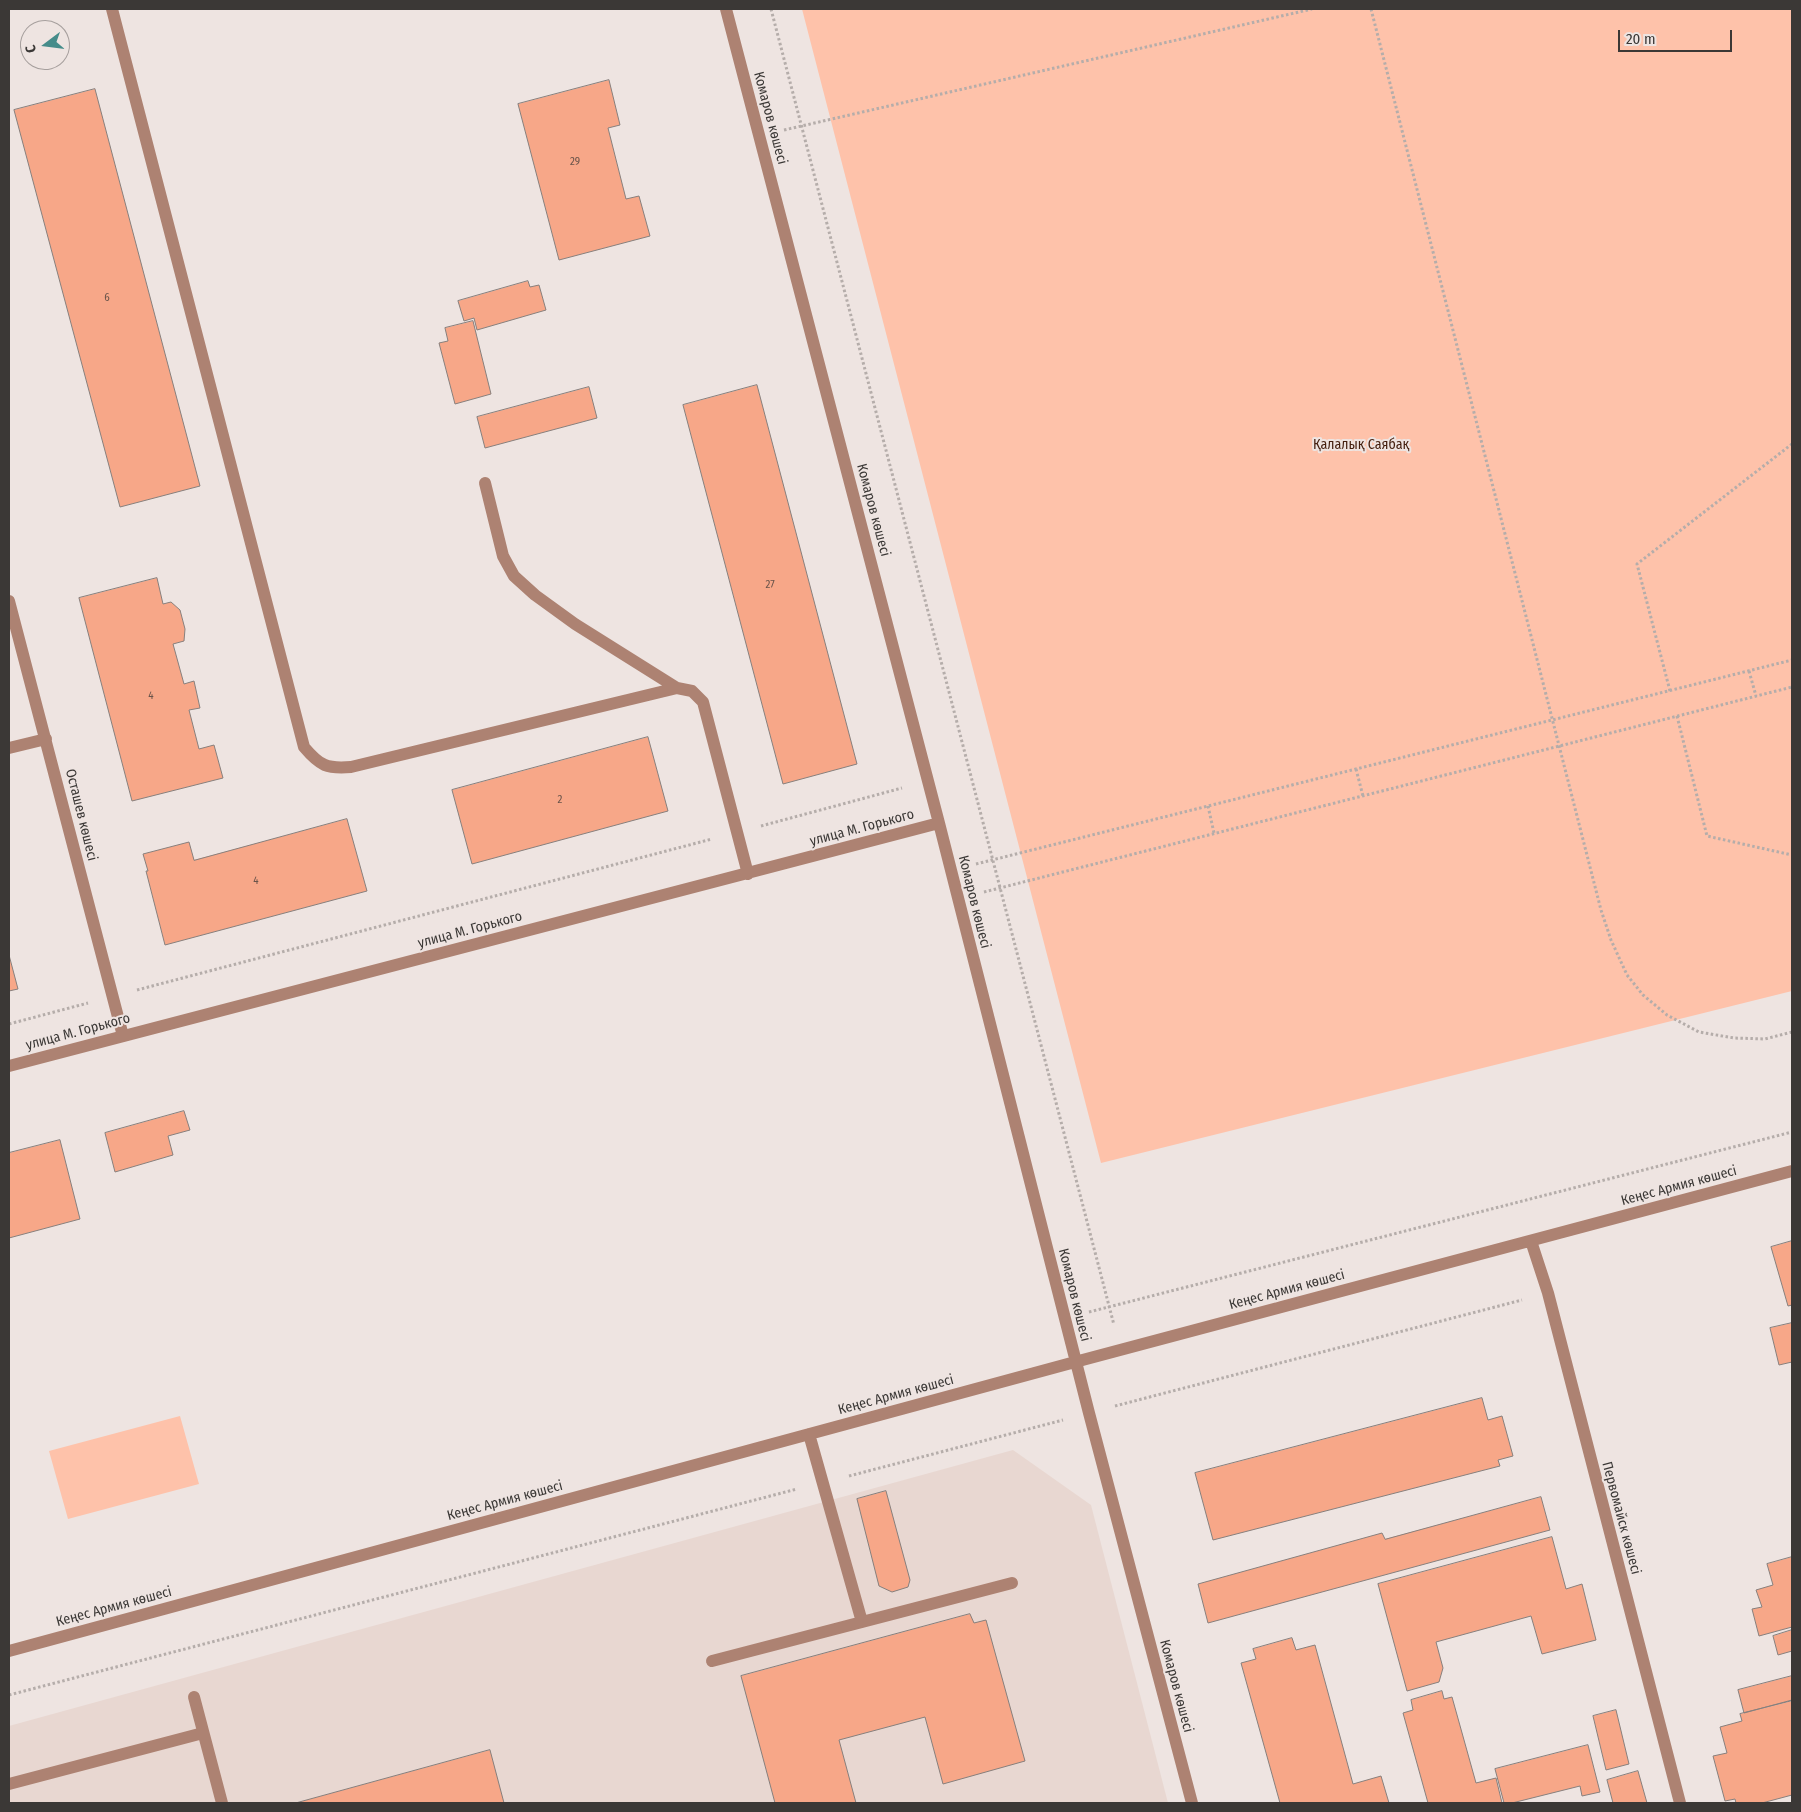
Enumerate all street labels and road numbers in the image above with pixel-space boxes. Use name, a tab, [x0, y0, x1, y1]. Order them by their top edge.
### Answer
street label: Комаров көшесі	[750, 70, 790, 166]
street label: Комаров көшесі	[853, 462, 893, 558]
street label: Осташев көшесі	[61, 767, 101, 863]
street label: улица М. Горького	[808, 806, 916, 850]
street label: Комаров көшесі	[954, 854, 994, 950]
street label: улица М. Горького	[416, 908, 524, 952]
street label: улица М. Горького	[24, 1010, 132, 1054]
street label: Кеңес Армия көшесі	[1619, 1162, 1739, 1210]
street label: Комаров көшесі	[1054, 1247, 1094, 1343]
street label: Кеңес Армия көшесі	[1227, 1266, 1347, 1314]
street label: Кеңес Армия көшесі	[836, 1371, 956, 1419]
street label: Первомайск көшесі	[1598, 1460, 1644, 1576]
street label: Кеңес Армия көшесі	[445, 1477, 565, 1525]
street label: Кеңес Армия көшесі	[54, 1583, 174, 1631]
street label: Комаров көшесі	[1156, 1638, 1196, 1734]

